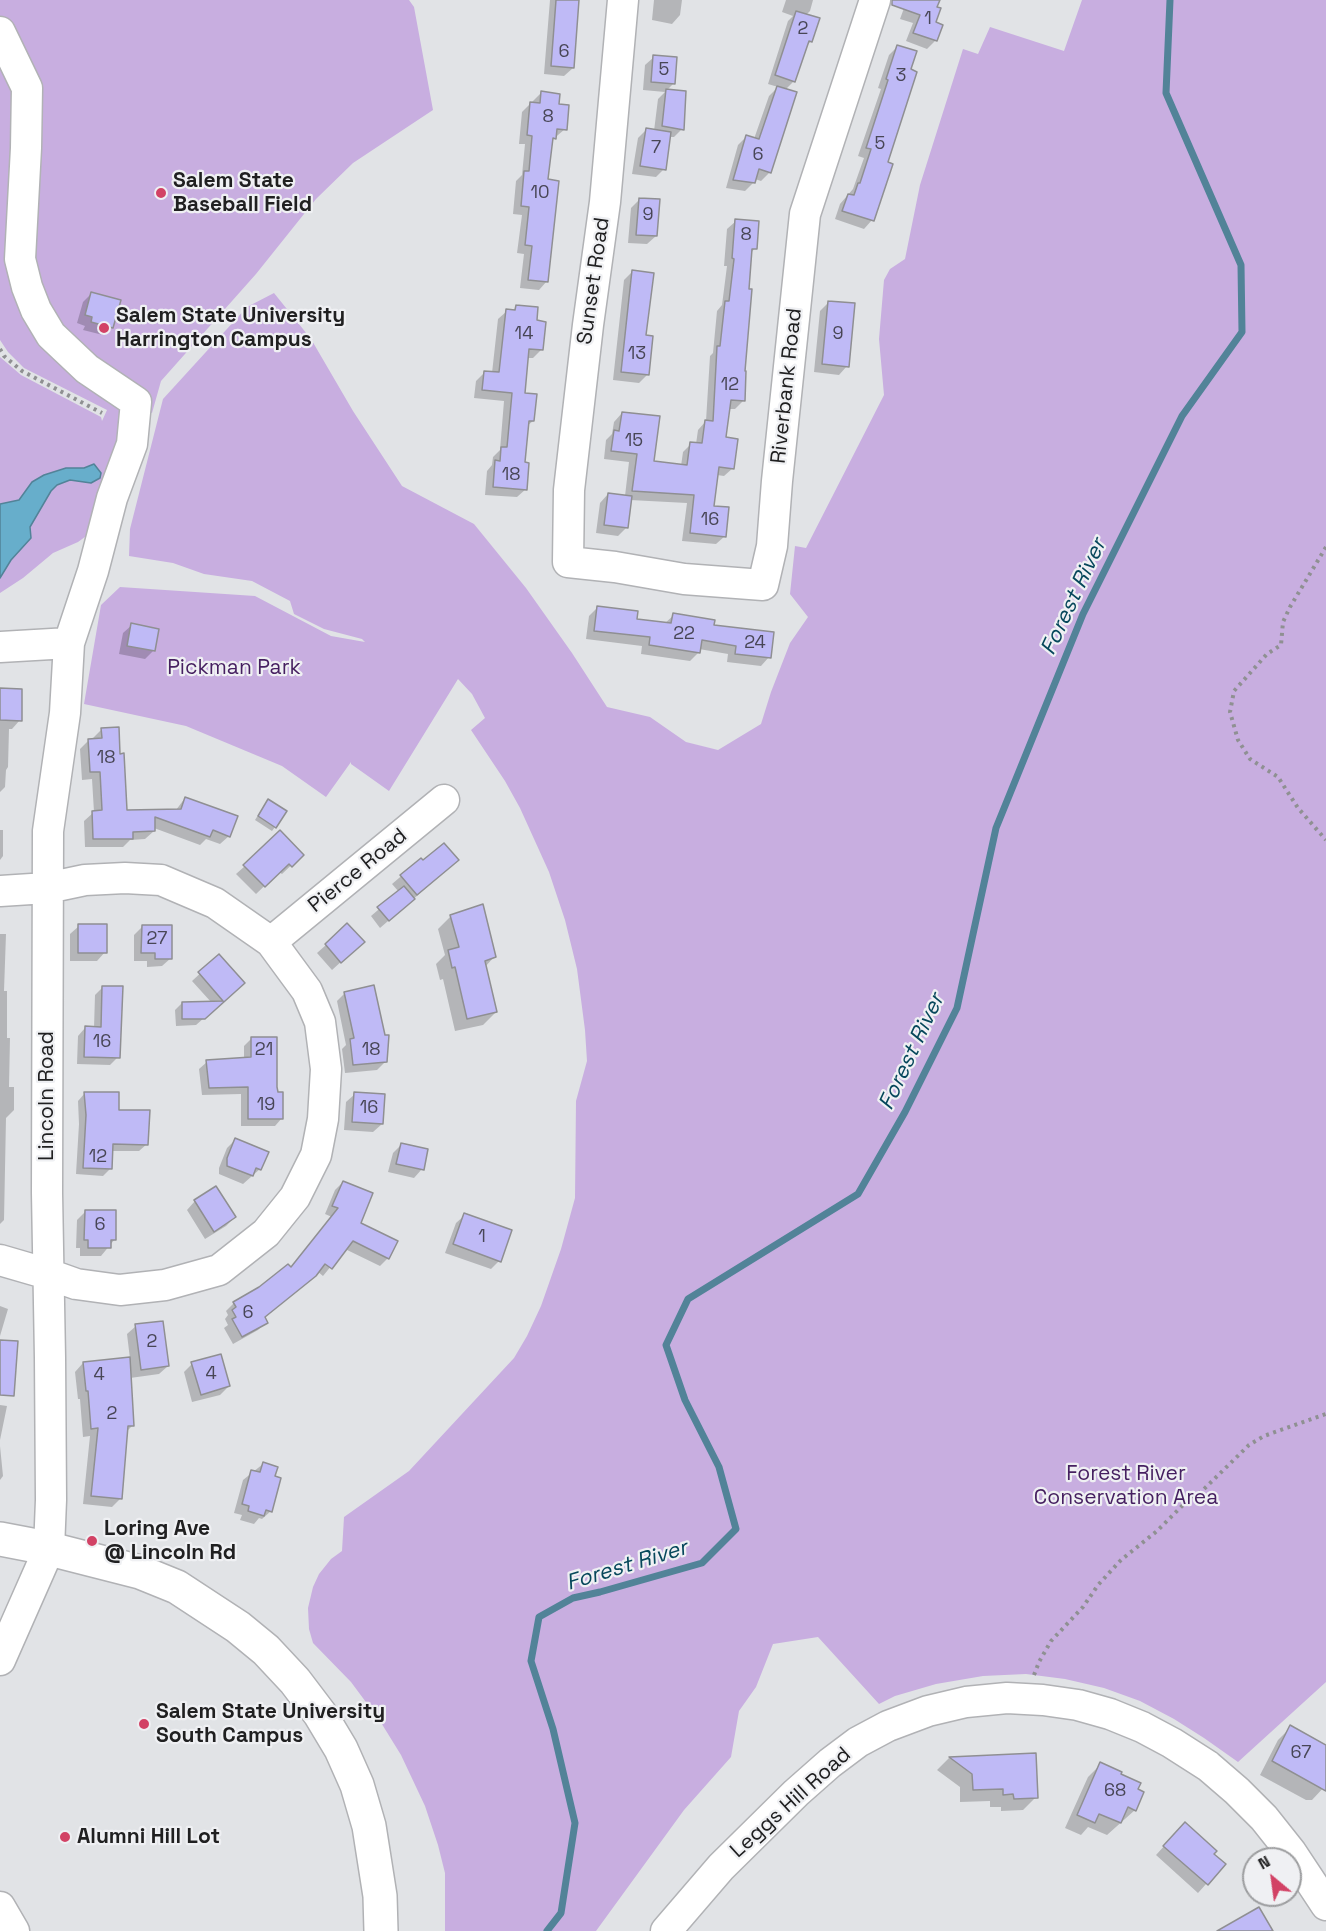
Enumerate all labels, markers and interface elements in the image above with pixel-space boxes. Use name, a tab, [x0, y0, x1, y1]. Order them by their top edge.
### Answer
house number: 1	[924, 8, 932, 30]
house number: 2	[798, 18, 808, 40]
house number: 6	[558, 41, 570, 63]
house number: 5	[659, 59, 669, 81]
house number: 3	[896, 65, 906, 87]
house number: 8	[542, 106, 554, 128]
house number: 5	[875, 133, 885, 155]
house number: 7	[651, 137, 661, 159]
house number: 6	[752, 144, 764, 166]
place label: Salem State Baseball Field	[173, 168, 312, 218]
house number: 10	[530, 182, 550, 204]
marker: Salem State Baseball Field	[154, 186, 168, 200]
house number: 9	[642, 204, 654, 226]
street label: Sunset Road	[573, 216, 615, 346]
house number: 8	[740, 224, 752, 246]
place label: Salem State University Harrington Campus	[116, 303, 345, 353]
street label: Riverbank Road	[766, 307, 808, 465]
marker: Salem State University Harrington Campus	[97, 321, 111, 335]
house number: 14	[515, 323, 533, 345]
house number: 9	[832, 323, 844, 345]
house number: 13	[628, 343, 646, 365]
house number: 12	[721, 374, 739, 396]
house number: 15	[625, 430, 643, 452]
house number: 18	[502, 464, 520, 486]
house number: 16	[701, 509, 719, 531]
water label: Forest River	[1036, 535, 1112, 659]
house number: 22	[673, 623, 695, 645]
house number: 24	[744, 632, 766, 654]
park label: Pickman Park	[167, 655, 301, 681]
house number: 18	[97, 747, 115, 769]
street label: Pierce Road	[304, 824, 412, 918]
house number: 27	[147, 928, 167, 950]
water label: Forest River	[874, 990, 950, 1114]
street label: Lincoln Road	[34, 1031, 60, 1161]
house number: 16	[93, 1031, 111, 1053]
house number: 21	[255, 1039, 273, 1061]
house number: 18	[362, 1039, 380, 1061]
house number: 19	[257, 1094, 275, 1116]
house number: 16	[360, 1097, 378, 1119]
house number: 12	[89, 1146, 107, 1168]
house number: 6	[94, 1214, 106, 1236]
house number: 1	[478, 1226, 486, 1248]
house number: 6	[242, 1302, 254, 1324]
house number: 2	[147, 1331, 157, 1353]
house number: 4	[205, 1363, 217, 1385]
house number: 4	[93, 1364, 105, 1386]
house number: 2	[107, 1403, 117, 1425]
park label: Forest River Conservation Area	[1034, 1461, 1218, 1511]
place label: Loring Ave @ Lincoln Rd	[104, 1516, 236, 1566]
marker: Loring Ave @ Lincoln Rd	[85, 1534, 99, 1548]
water label: Forest River	[563, 1535, 691, 1597]
place label: Salem State University South Campus	[156, 1699, 385, 1749]
marker: Salem State University South Campus	[137, 1717, 151, 1731]
street label: Leggs Hill Road	[726, 1742, 856, 1864]
house number: 67	[1291, 1742, 1311, 1764]
house number: 68	[1104, 1780, 1126, 1802]
place label: Alumni Hill Lot	[77, 1824, 220, 1850]
marker: Alumni Hill Lot	[58, 1830, 72, 1844]
north arrow	[1242, 1847, 1302, 1907]
text: N	[1254, 1851, 1274, 1874]

